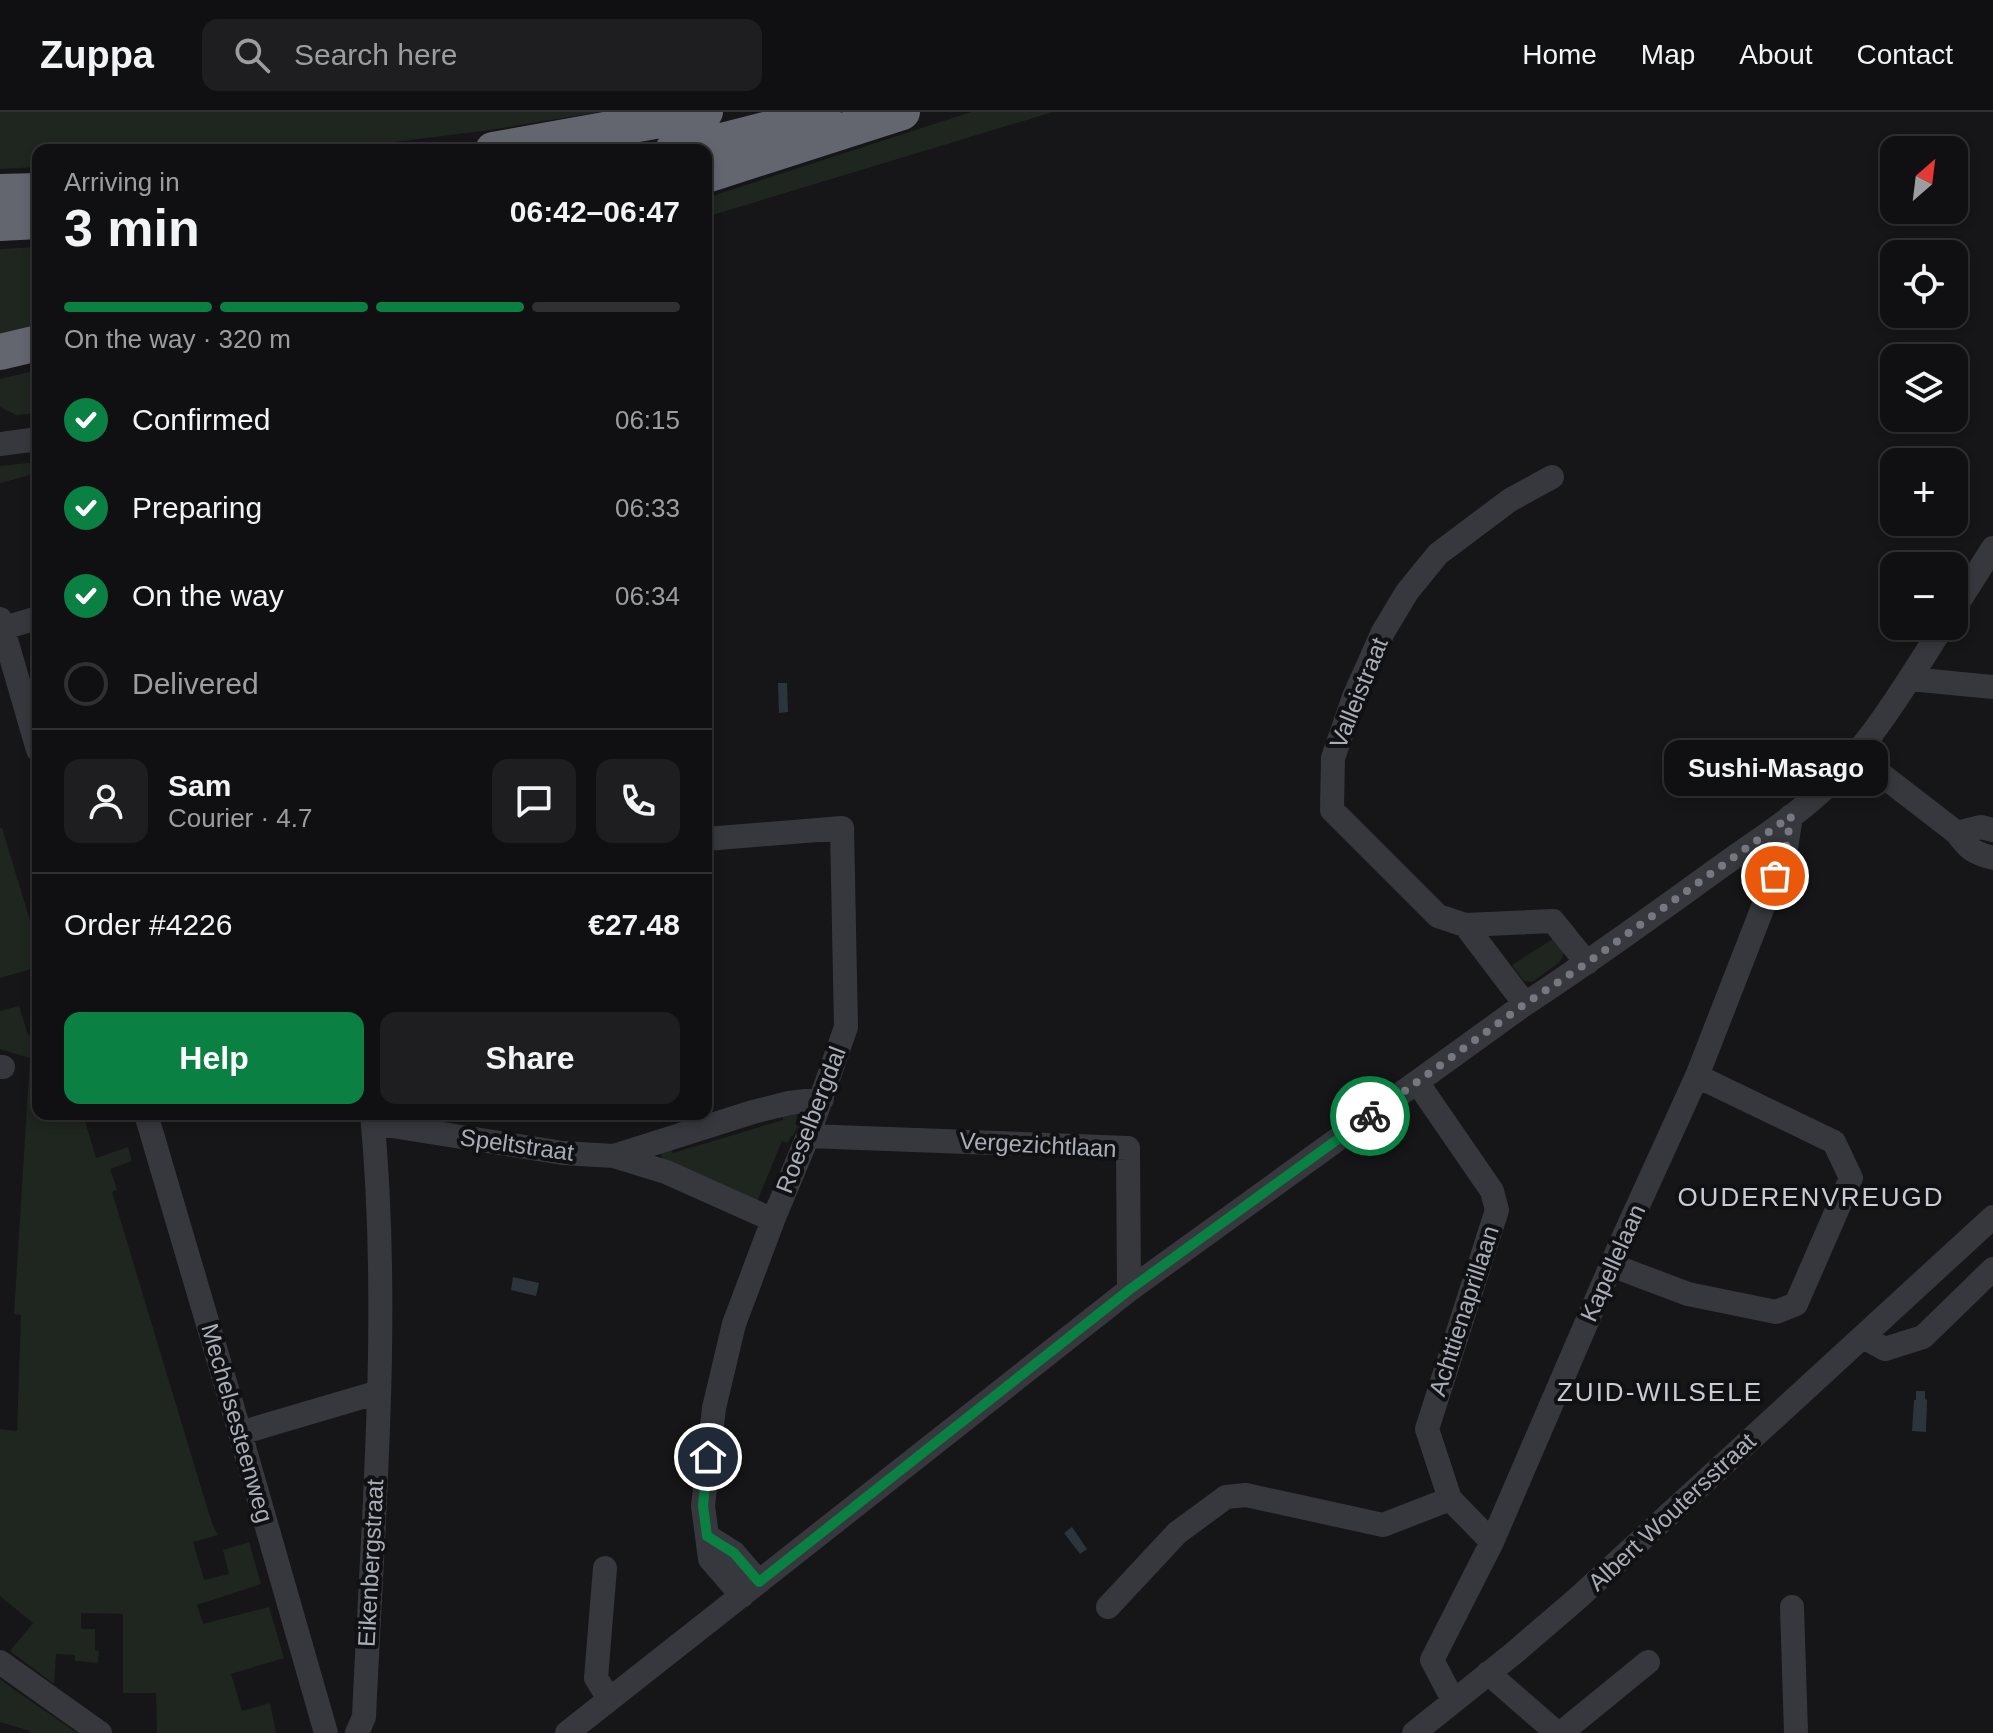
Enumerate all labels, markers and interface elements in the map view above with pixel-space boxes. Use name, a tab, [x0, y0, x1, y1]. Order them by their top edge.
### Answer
search box	[202, 19, 762, 91]
icon: search	[230, 33, 274, 77]
text: Zuppa	[40, 34, 154, 76]
text: Search here	[294, 38, 457, 71]
text: Home	[1522, 39, 1597, 70]
text: Map	[1641, 39, 1695, 70]
text: About	[1739, 39, 1813, 70]
text: Contact	[1857, 39, 1953, 70]
north arrow	[1880, 136, 1968, 224]
map controls	[1880, 136, 1968, 640]
text: Arriving in	[64, 167, 180, 197]
text: 06:42–06:47	[510, 195, 680, 228]
text: 3 min	[64, 199, 200, 257]
button: locate	[1880, 240, 1968, 328]
text: On the way · 320 m	[64, 324, 291, 354]
button: layers	[1880, 344, 1968, 432]
icon: check	[64, 398, 108, 442]
text: Confirmed	[132, 403, 270, 436]
text: 06:15	[615, 405, 680, 435]
button: +	[1880, 448, 1968, 536]
icon: check	[64, 486, 108, 530]
text: Preparing	[132, 491, 262, 524]
text: 06:33	[615, 493, 680, 523]
button: −	[1880, 552, 1968, 640]
icon: check	[64, 574, 108, 618]
text: On the way	[132, 579, 284, 612]
text: 06:34	[615, 581, 680, 611]
street label: Valleistraat	[1324, 633, 1393, 752]
text: Delivered	[132, 667, 259, 700]
callout: Sushi-Masago	[1663, 740, 1887, 796]
text: Sushi-Masago	[1688, 753, 1864, 783]
button: person	[64, 759, 148, 843]
button: chat	[492, 759, 576, 843]
button: phone	[596, 759, 680, 843]
text: Sam	[168, 769, 231, 802]
text: Courier · 4.7	[168, 803, 313, 833]
pin	[1741, 842, 1809, 910]
icon: bag	[1753, 854, 1797, 898]
text: Order #4226	[64, 908, 232, 941]
text: €27.48	[588, 908, 680, 941]
button: Help	[64, 1012, 364, 1104]
button: Share	[380, 1012, 680, 1104]
street label: Roeselbergdal	[770, 1043, 851, 1197]
courier	[1330, 1076, 1410, 1156]
icon: bike	[1348, 1094, 1392, 1138]
street label: Speltstraat	[458, 1123, 576, 1166]
street label: Vergezichtlaan	[959, 1127, 1117, 1162]
district label: OUDERENVREUGD	[1677, 1182, 1945, 1212]
street label: Kapellelaan	[1575, 1200, 1650, 1326]
street label: Achttienaprillaan	[1423, 1222, 1504, 1399]
street label: Mechelsesteenweg	[196, 1320, 279, 1525]
district label: ZUID-WILSELE	[1557, 1377, 1763, 1407]
pin	[674, 1423, 742, 1491]
street label: Albert Woutersstraat	[1583, 1427, 1761, 1596]
icon: home	[686, 1435, 730, 1479]
street label: Eikenbergstraat	[353, 1478, 388, 1648]

